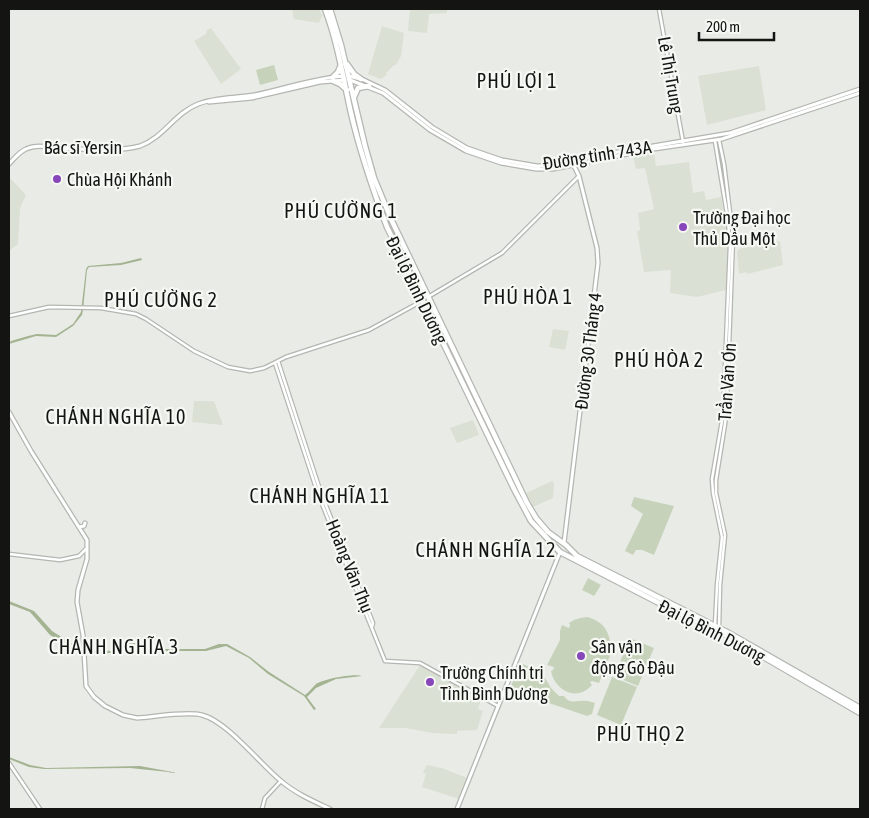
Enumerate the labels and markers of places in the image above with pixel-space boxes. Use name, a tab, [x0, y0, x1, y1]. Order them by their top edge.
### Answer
place label: Chùa Hội Khánh	[67, 169, 172, 190]
marker: Chùa Hội Khánh	[51, 173, 63, 185]
place label: Trường Đại học Thủ Dầu Một	[693, 207, 790, 249]
marker: Trường Đại học Thủ Dầu Một	[677, 221, 689, 233]
place label: Sân vận động Gò Đậu	[591, 636, 675, 678]
marker: Sân vận động Gò Đậu	[575, 650, 587, 662]
place label: Trường Chính trị Tỉnh Bình Dương	[440, 662, 548, 704]
marker: Trường Chính trị Tỉnh Bình Dương	[424, 676, 436, 688]

